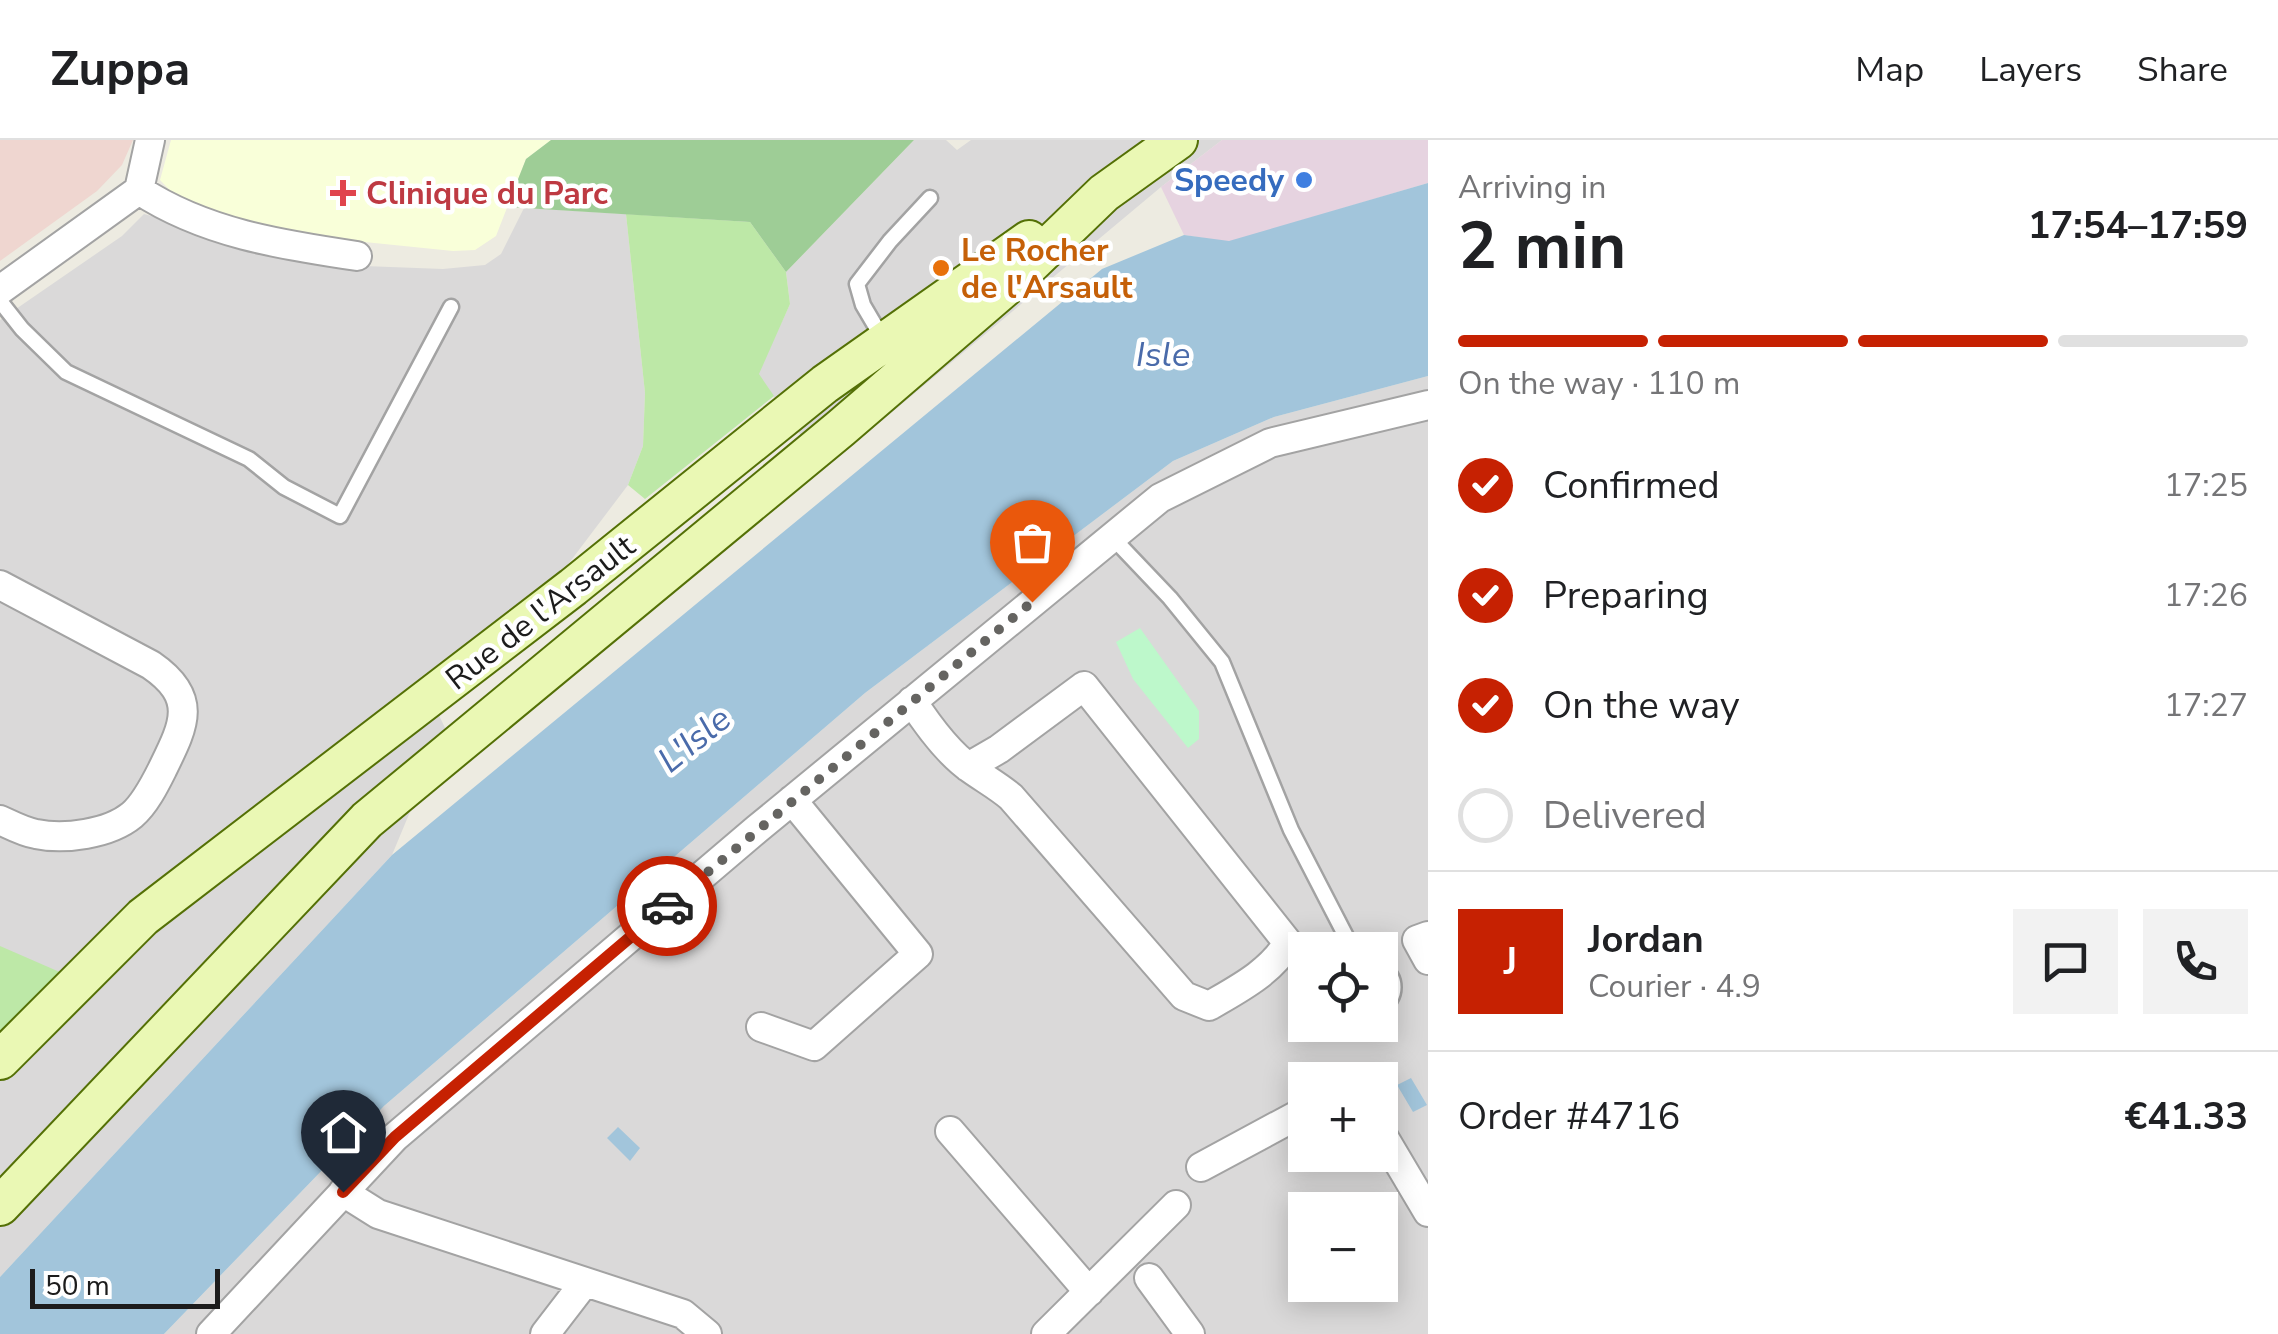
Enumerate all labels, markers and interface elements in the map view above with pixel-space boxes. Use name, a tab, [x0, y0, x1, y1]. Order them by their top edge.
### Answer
text: Zuppa	[50, 36, 190, 102]
text: Map	[1855, 46, 1924, 93]
text: Layers	[1979, 46, 2082, 93]
text: Share	[2137, 46, 2228, 93]
place label: Speedy	[1174, 159, 1285, 202]
text: Arriving in	[1458, 166, 1606, 209]
marker: Speedy	[1293, 169, 1315, 191]
place label: Clinique du Parc	[366, 172, 608, 215]
marker: Clinique du Parc	[330, 180, 356, 206]
text: 17:54–17:59	[2028, 200, 2248, 251]
text: 2 min	[1458, 202, 1626, 291]
place label: Le Rocher de l'Arsault	[961, 229, 1133, 309]
marker: Le Rocher de l'Arsault	[930, 257, 952, 279]
water label: Isle	[1136, 331, 1190, 378]
text: On the way · 110 m	[1458, 362, 1740, 405]
icon: check	[1458, 458, 1513, 513]
text: Confirmed	[1543, 460, 1720, 511]
text: 17:25	[2164, 464, 2248, 507]
pin	[990, 500, 1075, 603]
icon: bag	[1005, 515, 1060, 570]
street label: Rue de l'Arsault	[437, 524, 644, 700]
icon: check	[1458, 568, 1513, 623]
text: Preparing	[1543, 570, 1709, 621]
text: 17:26	[2164, 574, 2248, 617]
icon: check	[1458, 678, 1513, 733]
text: On the way	[1543, 680, 1739, 731]
text: 17:27	[2164, 684, 2248, 727]
water label: L'Isle	[648, 696, 741, 783]
text: Delivered	[1543, 790, 1707, 841]
courier	[617, 856, 717, 956]
icon: car	[640, 879, 695, 934]
button: chat	[2013, 909, 2118, 1014]
button: phone	[2143, 909, 2248, 1014]
text: Jordan	[1588, 914, 1704, 965]
map controls	[1288, 932, 1398, 1302]
button: locate	[1288, 932, 1398, 1042]
text: J	[1504, 936, 1517, 987]
text: Courier · 4.9	[1588, 965, 1761, 1008]
button: +	[1288, 1062, 1398, 1172]
pin	[301, 1090, 386, 1193]
text: Order #4716	[1458, 1091, 1680, 1142]
text: €41.33	[2125, 1091, 2248, 1142]
icon: home	[316, 1105, 371, 1160]
button: −	[1288, 1192, 1398, 1302]
scale bar	[30, 1264, 220, 1308]
text: 50 m	[45, 1267, 110, 1305]

